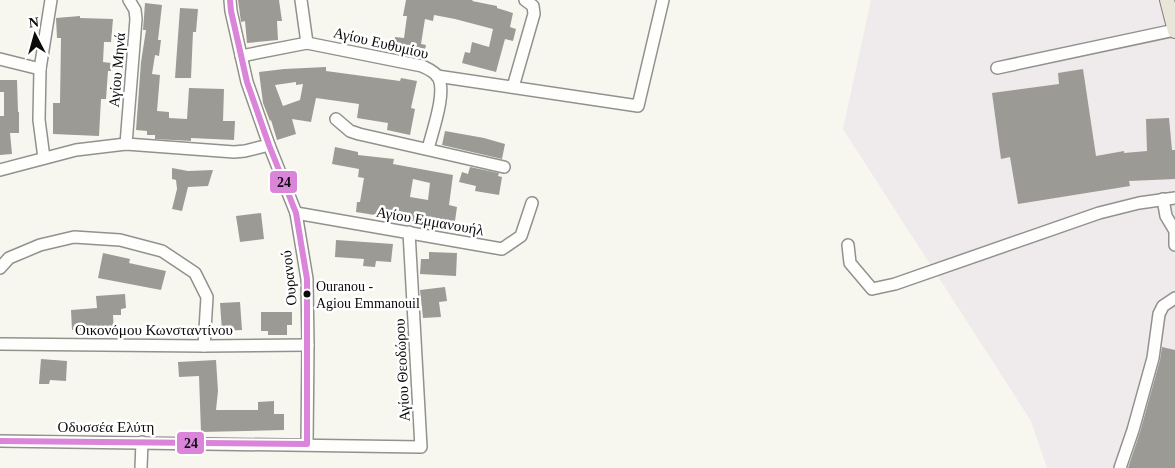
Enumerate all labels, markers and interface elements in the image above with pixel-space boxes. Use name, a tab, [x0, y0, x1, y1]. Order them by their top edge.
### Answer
north arrow	[10, 10, 60, 60]
text: N	[28, 15, 40, 31]
street label: Αγίου Ευθυμίου	[332, 24, 430, 62]
street label: Αγίου Μηνά	[106, 32, 128, 108]
line badge: 24	[269, 170, 298, 194]
text: 24	[277, 175, 291, 190]
street label: Αγίου Εμμανουήλ	[375, 204, 486, 238]
street label: Ουρανού	[278, 250, 300, 306]
place label: Ouranou - Agiou Emmanouil	[316, 279, 420, 311]
marker: Ouranou - Agiou Emmanouil	[302, 289, 312, 299]
street label: Αγίου Θεοδώρου	[391, 318, 413, 422]
street label: Οικονόμου Κωνσταντίνου	[75, 322, 233, 338]
street label: Οδυσσέα Ελύτη	[58, 419, 155, 435]
line badge: 24	[176, 431, 205, 455]
text: 24	[184, 436, 198, 451]

